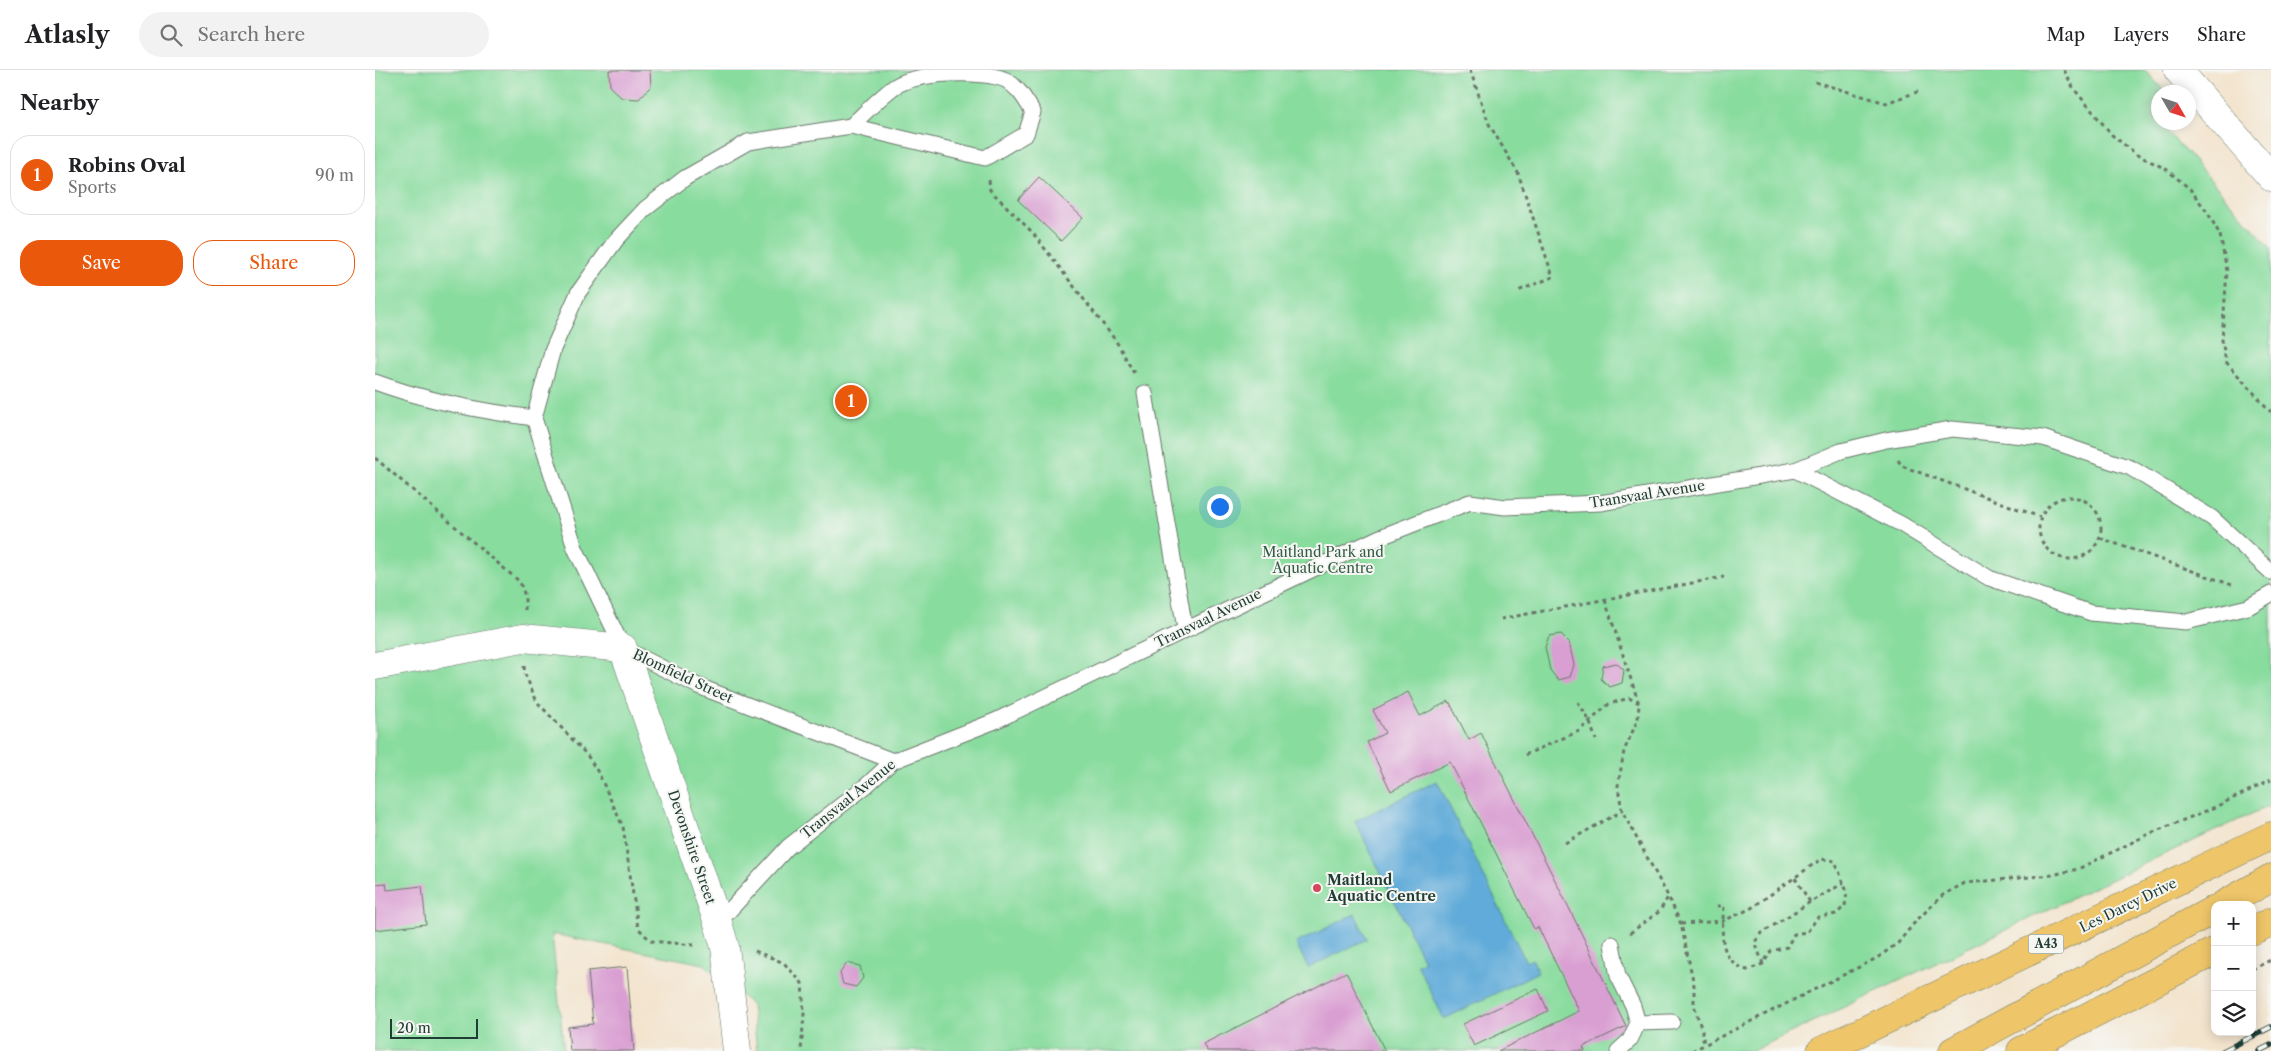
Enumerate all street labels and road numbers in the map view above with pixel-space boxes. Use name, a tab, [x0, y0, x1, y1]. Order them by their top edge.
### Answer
street label: Transvaal Avenue	[1588, 476, 1706, 512]
street label: Transvaal Avenue	[1152, 584, 1265, 652]
street label: Blomfield Street	[630, 645, 736, 707]
street label: Transvaal Avenue	[797, 755, 899, 843]
street label: Devonshire Street	[664, 788, 720, 906]
street label: Les Darcy Drive	[2076, 874, 2180, 936]
road number: A43	[2029, 934, 2063, 954]

